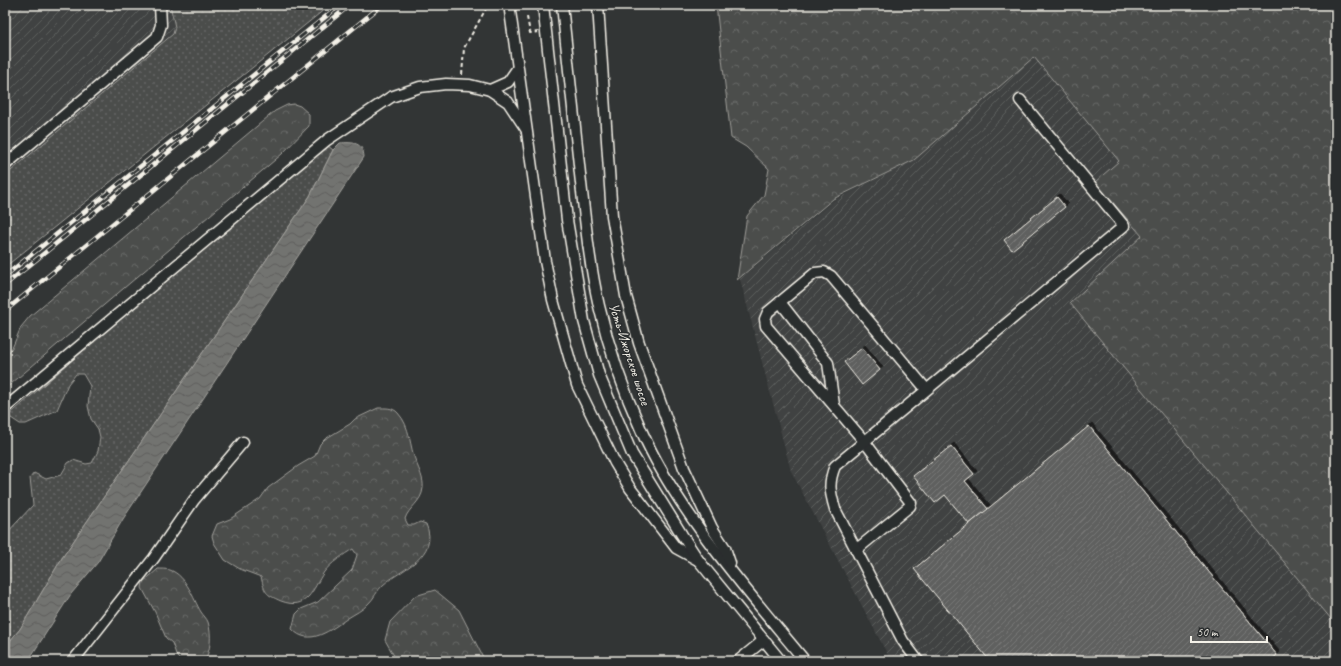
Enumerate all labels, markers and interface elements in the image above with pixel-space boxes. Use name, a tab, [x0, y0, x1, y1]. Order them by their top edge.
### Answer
street label: Усть-Ижорское шоссе	[605, 301, 654, 408]
scale bar	[1191, 618, 1267, 644]
text: 50 m	[1197, 624, 1219, 640]

